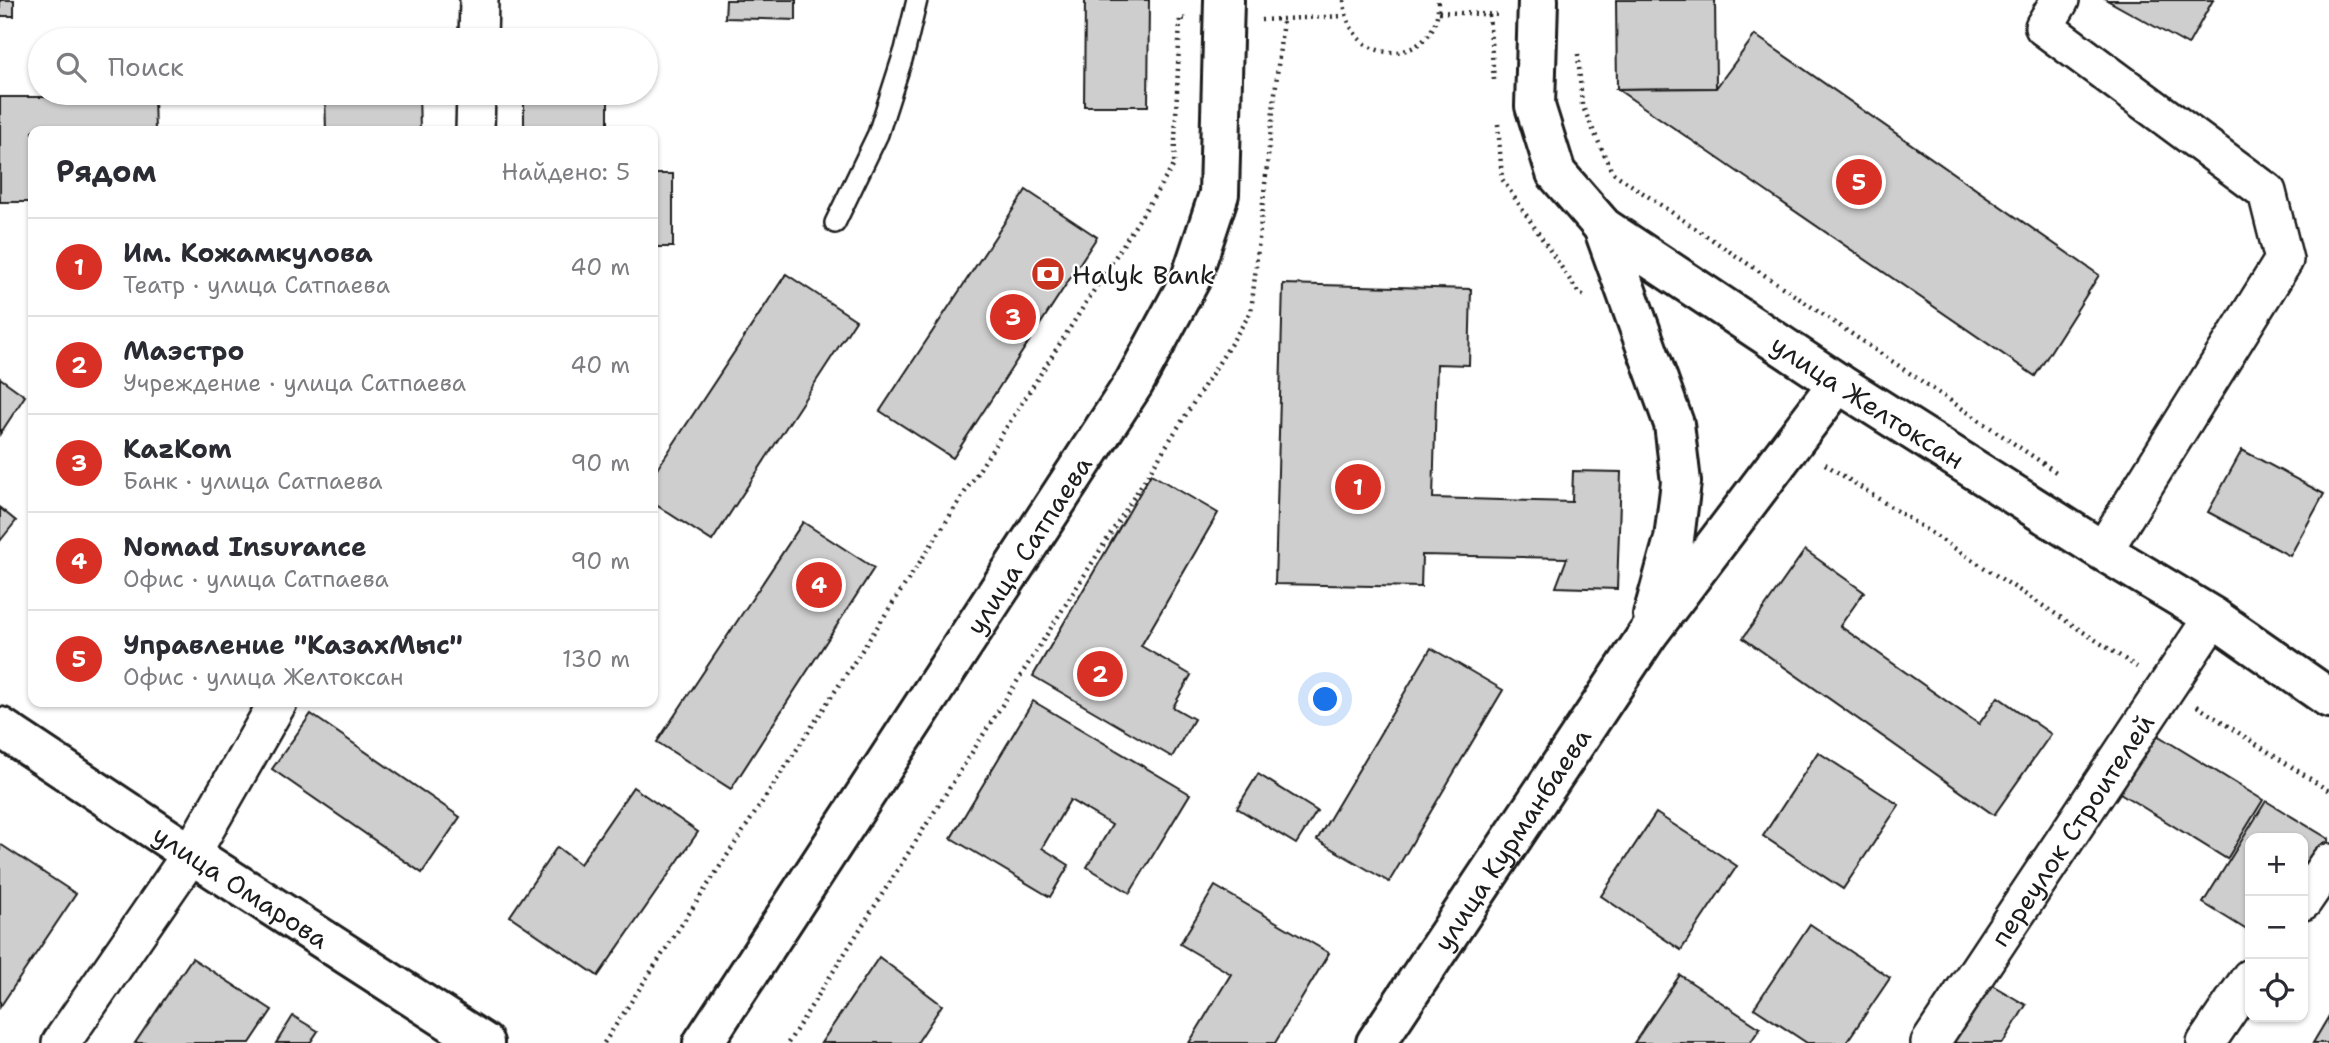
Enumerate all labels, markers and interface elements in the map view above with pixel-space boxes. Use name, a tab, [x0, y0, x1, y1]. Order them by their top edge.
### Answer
search box	[28, 28, 658, 105]
icon: search	[52, 48, 90, 86]
text: Поиск	[108, 49, 184, 84]
text: Рядом	[56, 151, 156, 192]
pin: 5	[1836, 156, 1882, 208]
text: Найдено: 5	[502, 157, 630, 187]
text: Им. Кожамкулова	[123, 235, 373, 270]
text: 1	[74, 252, 84, 282]
text: 40 m	[570, 252, 630, 282]
bank icon: Halyk Bank	[1029, 255, 1067, 293]
place label: Halyk Bank	[1072, 257, 1215, 292]
text: Театр · улица Сатпаева	[123, 270, 390, 300]
pin: 3	[990, 291, 1036, 343]
street label: улица Желтоксан	[1765, 326, 1971, 476]
text: Маэстро	[123, 333, 244, 368]
text: 2	[71, 350, 87, 380]
text: 40 m	[570, 350, 630, 380]
text: Учреждение · улица Сатпаева	[123, 368, 466, 398]
text: KazKom	[123, 431, 232, 466]
text: 3	[71, 448, 87, 478]
text: 90 m	[570, 448, 630, 478]
street label: улица Сатпаева	[957, 449, 1099, 641]
pin: 1	[1335, 461, 1381, 513]
text: Банк · улица Сатпаева	[123, 466, 383, 496]
text: Nomad Insurance	[123, 529, 367, 564]
text: 4	[71, 546, 87, 576]
text: 90 m	[570, 546, 630, 576]
pin: 4	[796, 559, 842, 611]
text: Офис · улица Сатпаева	[123, 564, 389, 594]
text: Управление "КазахМыс"	[123, 627, 463, 662]
text: 5	[72, 644, 86, 674]
text: 130 m	[562, 644, 630, 674]
pin: 2	[1077, 648, 1123, 700]
text: Офис · улица Желтоксан	[123, 662, 404, 692]
your location	[1308, 682, 1342, 716]
street label: переулок Строителей	[1982, 707, 2162, 953]
street label: улица Курманбаева	[1425, 721, 1598, 957]
street label: улица Омарова	[147, 816, 336, 956]
map controls	[2245, 833, 2308, 1022]
button: +	[2245, 833, 2308, 896]
button: −	[2245, 896, 2308, 959]
button: locate	[2245, 959, 2308, 1022]

